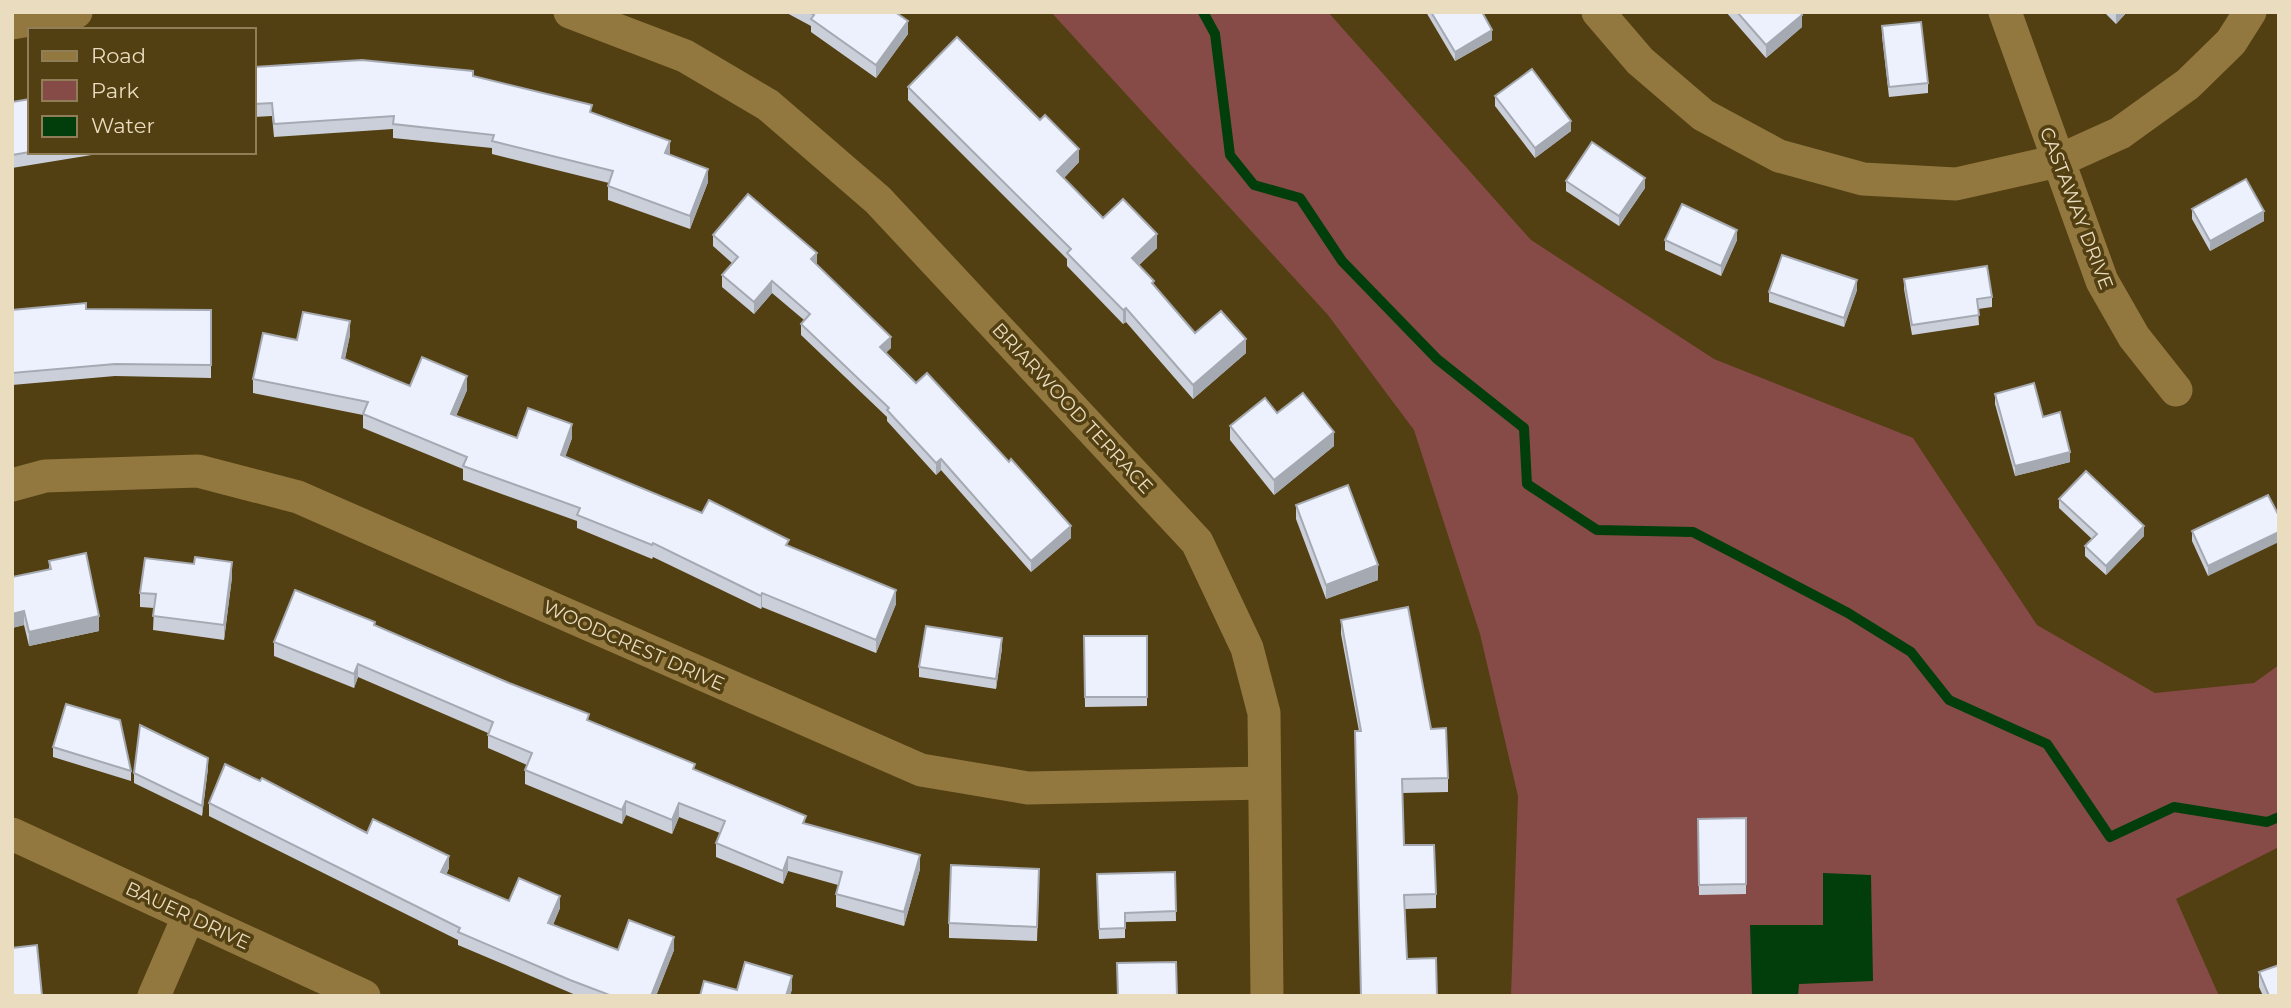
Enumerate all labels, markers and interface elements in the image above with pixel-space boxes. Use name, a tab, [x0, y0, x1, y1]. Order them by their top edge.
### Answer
legend	[28, 28, 256, 154]
text: Road	[91, 43, 146, 68]
text: Park	[91, 78, 139, 103]
text: Water	[91, 113, 155, 138]
street label: CASTAWAY DRIVE	[2035, 124, 2118, 293]
street label: BRIARWOOD TERRACE	[987, 318, 1158, 499]
street label: WOODCREST DRIVE	[540, 595, 728, 696]
street label: BAUER DRIVE	[122, 877, 254, 954]

